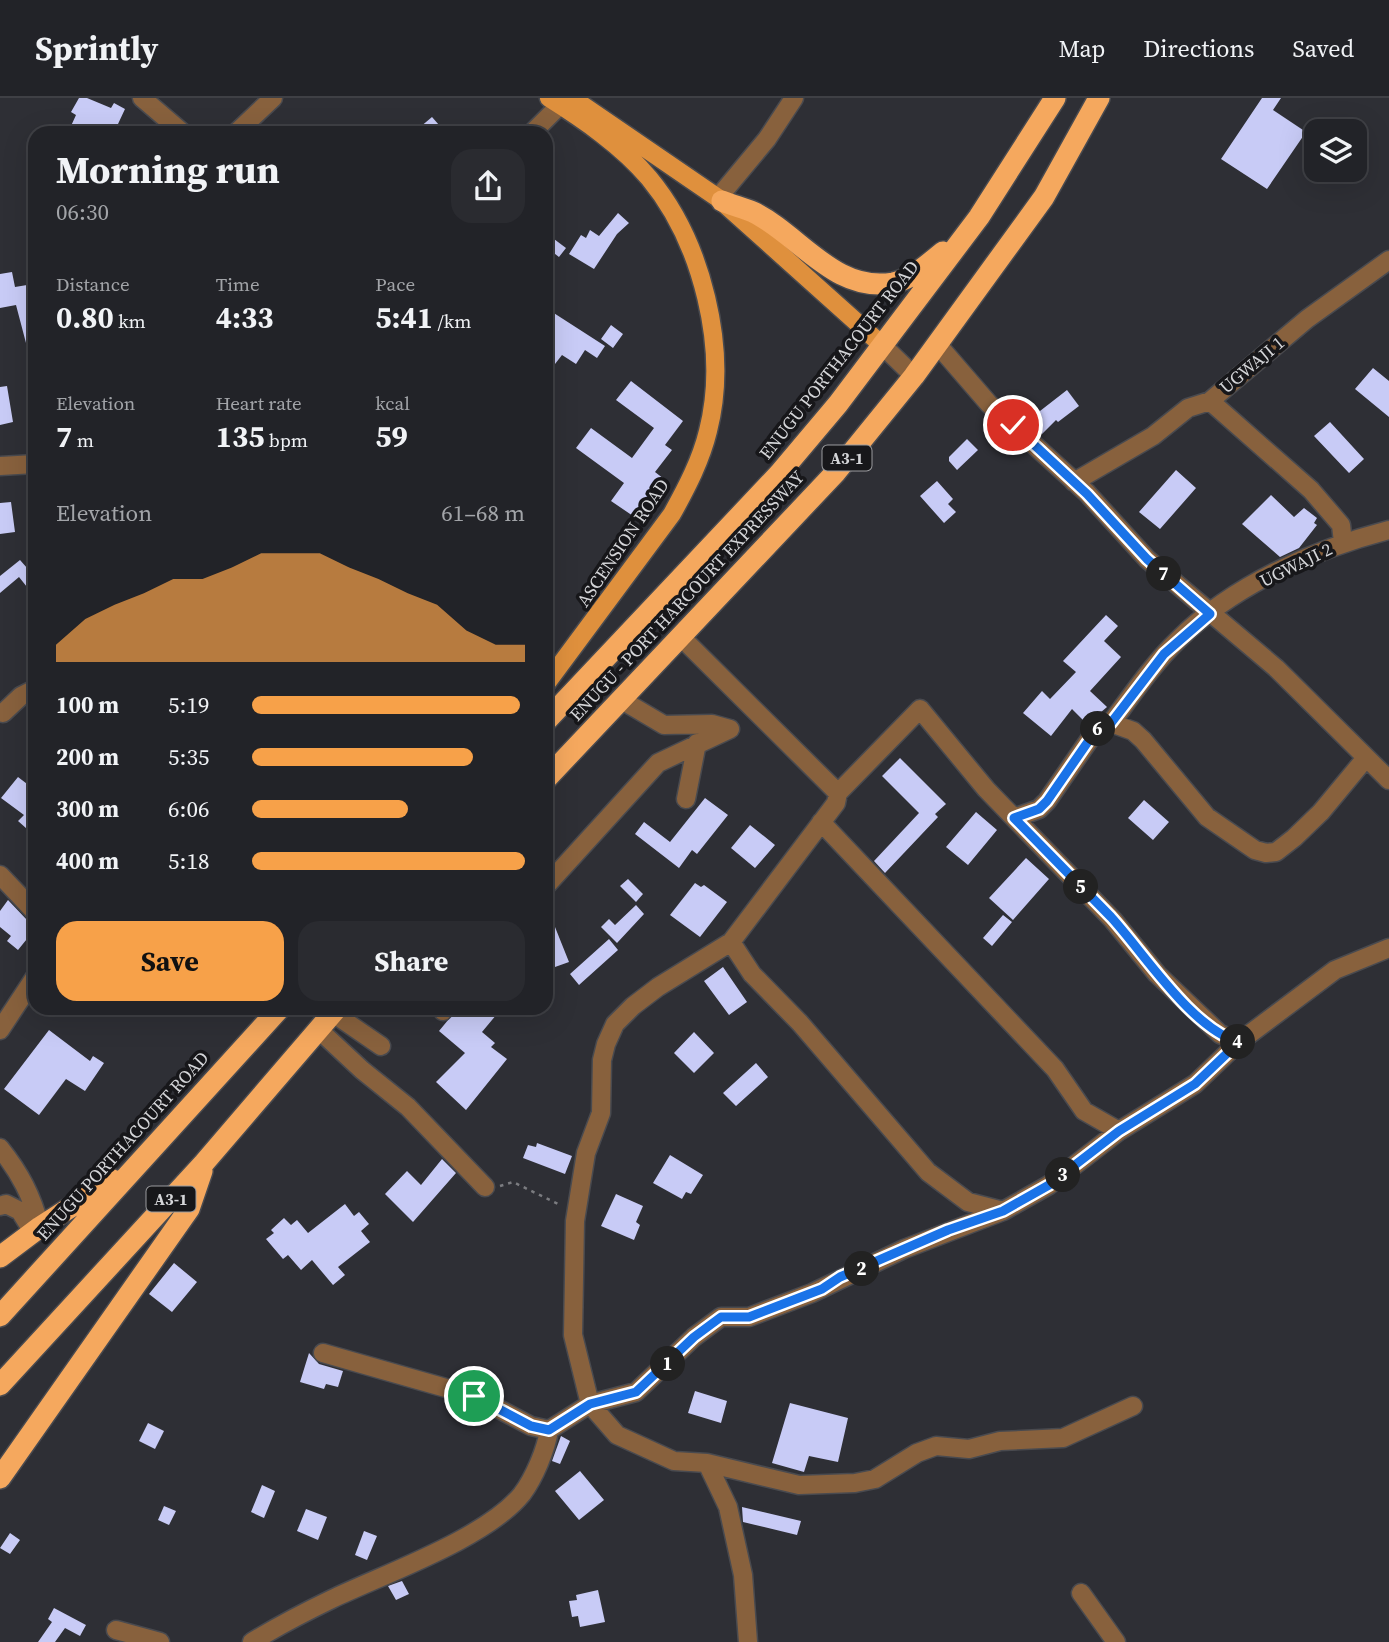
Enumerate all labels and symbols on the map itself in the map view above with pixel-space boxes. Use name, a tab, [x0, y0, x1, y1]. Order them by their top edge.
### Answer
street label: ENUGU PORTHACOURT ROAD	[753, 255, 924, 464]
street label: UGWAJI 1	[1214, 330, 1289, 399]
pin	[983, 395, 1043, 455]
road number: A3-1	[822, 446, 872, 470]
street label: ENUGU - PORT HARCOURT EXPRESSWAY	[564, 464, 810, 726]
street label: ASCENSION ROAD	[570, 474, 675, 612]
street label: UGWAJI 2	[1255, 536, 1336, 593]
pin: 7	[1146, 556, 1182, 592]
pin: 6	[1080, 712, 1116, 746]
pin: 5	[1064, 870, 1098, 904]
pin: 4	[1220, 1024, 1256, 1060]
street label: ENUGU PORTHACOURT ROAD	[31, 1046, 214, 1246]
pin: 3	[1046, 1158, 1080, 1192]
road number: A3-1	[146, 1186, 196, 1212]
pin: 2	[844, 1252, 880, 1286]
pin: 1	[650, 1346, 686, 1382]
pin	[444, 1366, 504, 1426]

